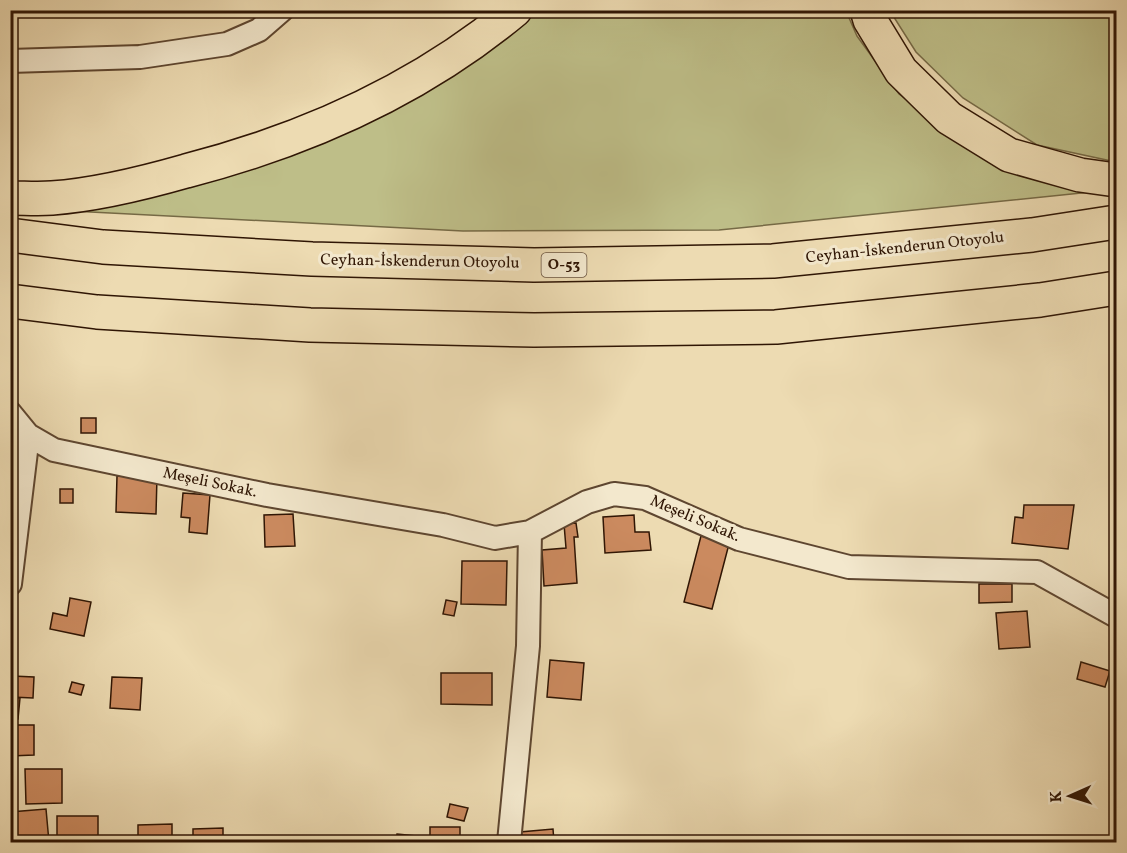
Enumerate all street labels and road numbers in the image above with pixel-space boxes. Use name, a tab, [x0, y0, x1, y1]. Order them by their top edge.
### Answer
street label: Ceyhan-İskenderun Otoyolu	[805, 227, 1005, 269]
street label: Ceyhan-İskenderun Otoyolu	[320, 249, 520, 275]
road number: O-53	[542, 253, 586, 277]
street label: Meşeli Sokak.	[161, 462, 259, 504]
street label: Meşeli Sokak.	[647, 490, 743, 548]

